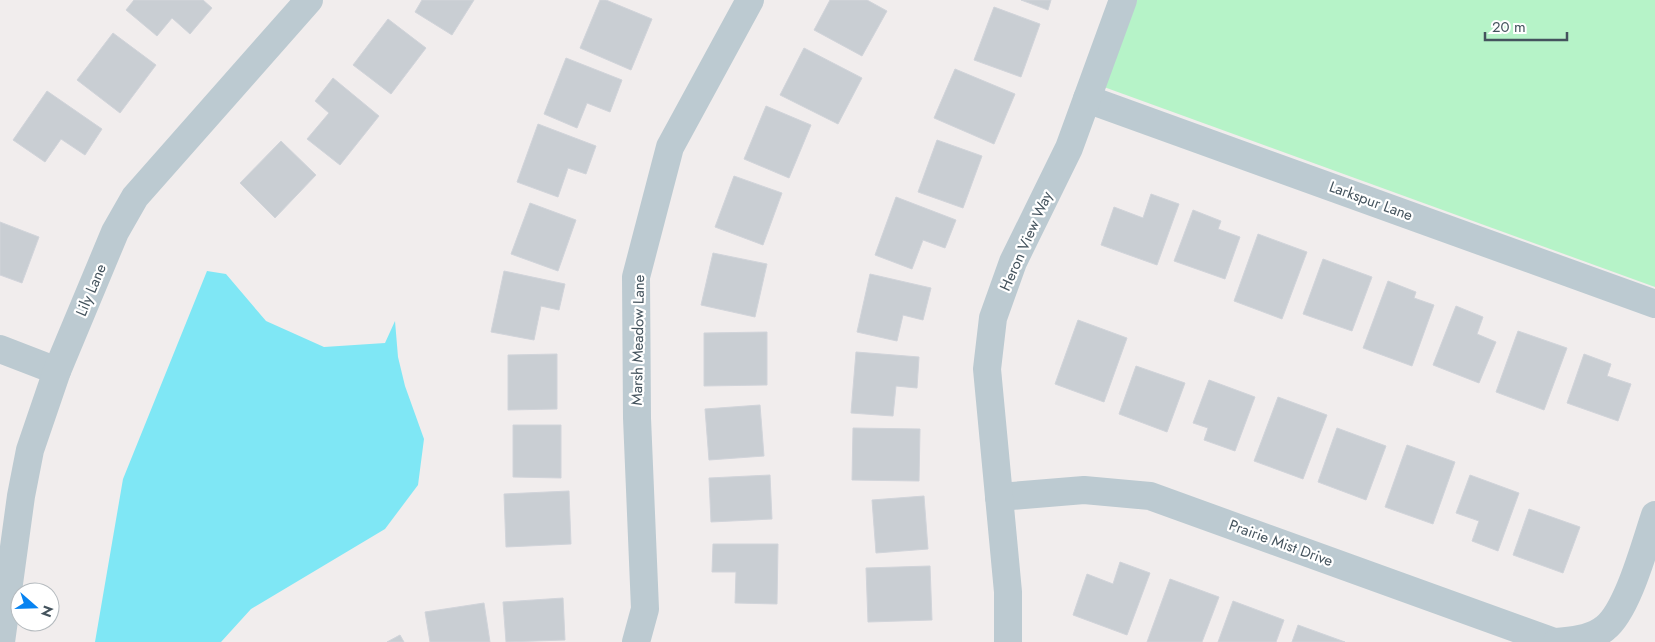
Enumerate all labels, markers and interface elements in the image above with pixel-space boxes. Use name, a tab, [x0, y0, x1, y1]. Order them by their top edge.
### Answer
scale bar	[1485, 10, 1568, 42]
text: 20 m	[1492, 16, 1526, 38]
street label: Larkspur Lane	[1326, 176, 1416, 226]
street label: Heron View Way	[994, 187, 1058, 294]
street label: Lily Lane	[70, 260, 112, 320]
street label: Marsh Meadow Lane	[626, 274, 650, 406]
street label: Prairie Mist Drive	[1226, 514, 1336, 572]
north arrow	[10, 582, 60, 632]
text: N	[36, 603, 59, 620]

